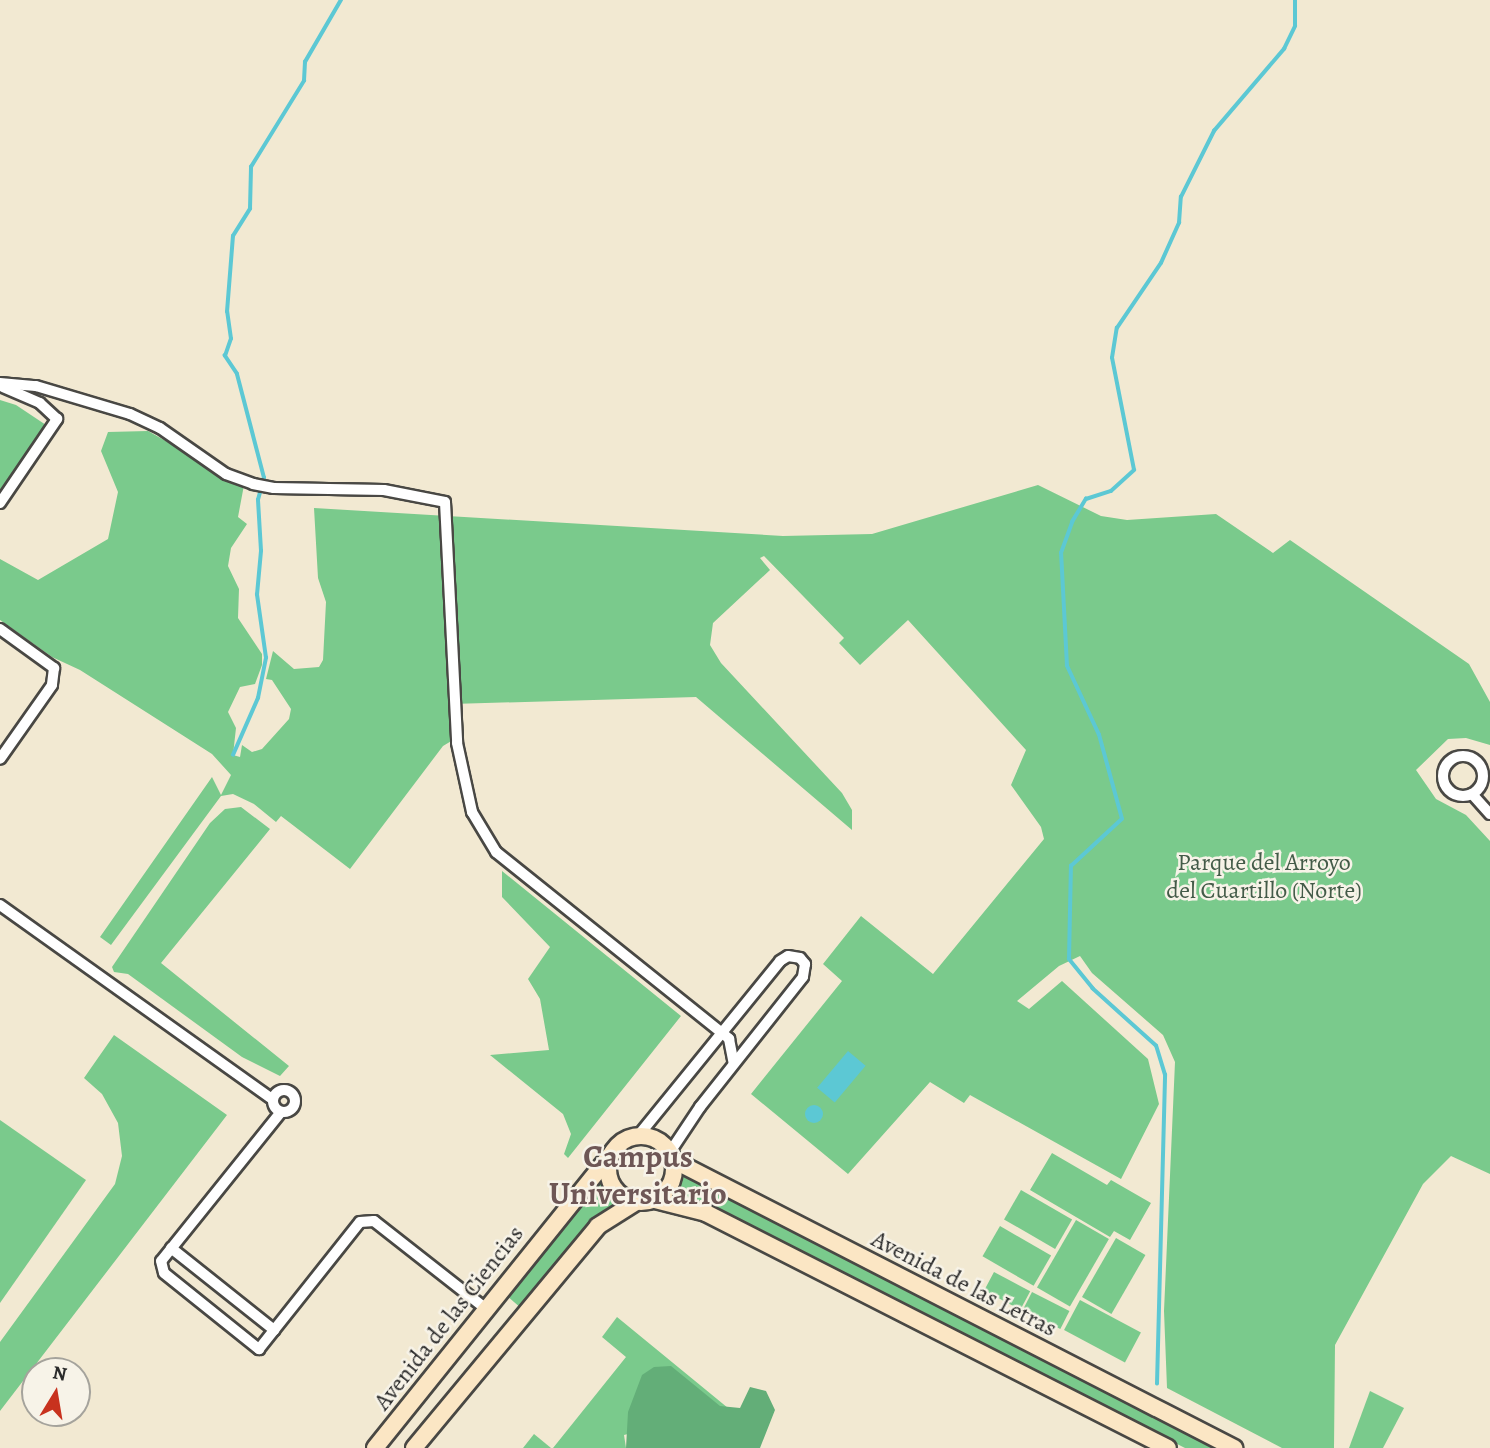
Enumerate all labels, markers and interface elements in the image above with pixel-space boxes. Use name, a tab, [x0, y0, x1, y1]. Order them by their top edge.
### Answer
park label: Parque del Arroyo del Cuartillo (Norte)	[1166, 849, 1362, 905]
district label: Campus Universitario	[549, 1138, 727, 1213]
street label: Avenida de las Ciencias	[368, 1220, 530, 1416]
street label: Avenida de las Letras	[867, 1225, 1061, 1343]
north arrow	[21, 1357, 91, 1427]
text: N	[50, 1359, 69, 1387]

